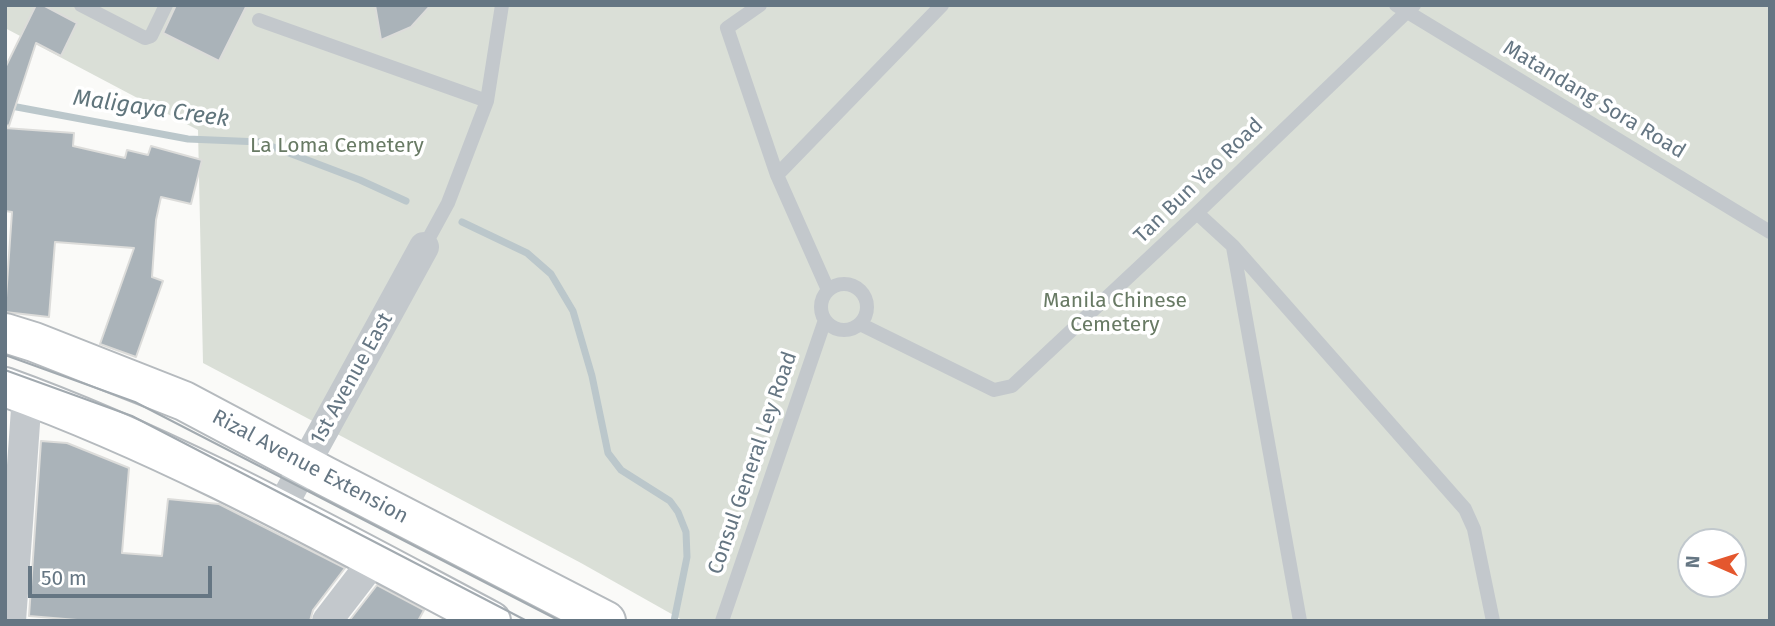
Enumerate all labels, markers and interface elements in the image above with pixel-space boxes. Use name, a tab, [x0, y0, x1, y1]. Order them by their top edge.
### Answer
street label: Matandang Sora Road	[1498, 36, 1690, 164]
water label: Maligaya Creek	[71, 84, 231, 134]
street label: Tan Bun Yao Road	[1129, 113, 1269, 249]
park label: La Loma Cemetery	[250, 133, 424, 159]
park label: Manila Chinese Cemetery	[1043, 288, 1187, 338]
street label: 1st Avenue East	[305, 309, 399, 449]
street label: Consul General Ley Road	[703, 348, 803, 578]
street label: Rizal Avenue Extension	[208, 405, 412, 529]
north arrow	[1677, 528, 1747, 598]
scale bar	[32, 552, 215, 596]
text: N	[1681, 555, 1704, 569]
text: 50 m	[41, 565, 87, 591]

